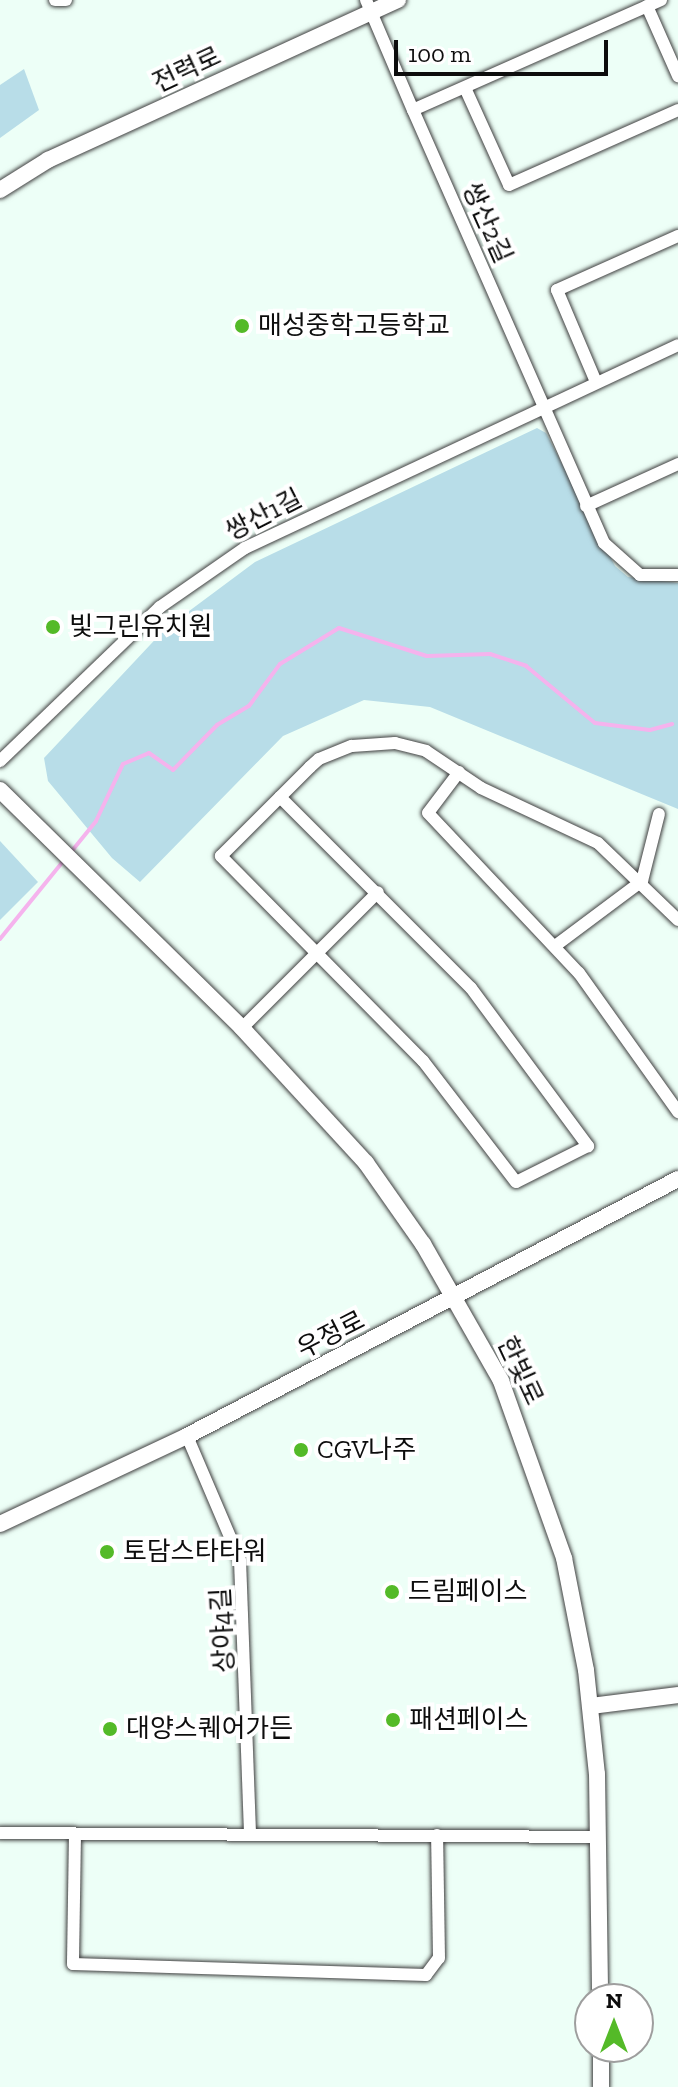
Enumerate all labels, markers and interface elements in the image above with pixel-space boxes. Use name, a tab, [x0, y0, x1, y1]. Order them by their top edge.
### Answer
scale bar	[398, 24, 612, 74]
text: 100 m	[408, 39, 471, 68]
street label: 전력로	[148, 41, 226, 99]
street label: 쌍산2길	[455, 178, 519, 268]
place label: 매성중학고등학교	[258, 310, 449, 342]
marker: 매성중학고등학교	[233, 317, 251, 335]
street label: 쌍산1길	[220, 483, 308, 547]
place label: 빛그린유치원	[69, 611, 213, 643]
marker: 빛그린유치원	[44, 618, 62, 636]
street label: 우정로	[292, 1305, 370, 1365]
street label: 한빛로	[491, 1332, 549, 1410]
place label: CGV나주	[317, 1434, 416, 1466]
marker: CGV나주	[292, 1441, 310, 1459]
place label: 토담스타타워	[123, 1536, 267, 1568]
marker: 토담스타타워	[98, 1543, 116, 1561]
place label: 드림페이스	[408, 1576, 528, 1608]
marker: 드림페이스	[383, 1583, 401, 1601]
street label: 상야4길	[205, 1586, 241, 1674]
place label: 패션페이스	[409, 1704, 529, 1736]
marker: 패션페이스	[384, 1711, 402, 1729]
place label: 대양스퀘어가든	[126, 1713, 293, 1745]
marker: 대양스퀘어가든	[101, 1720, 119, 1738]
north arrow	[574, 1983, 654, 2063]
text: N	[606, 1987, 622, 2014]

